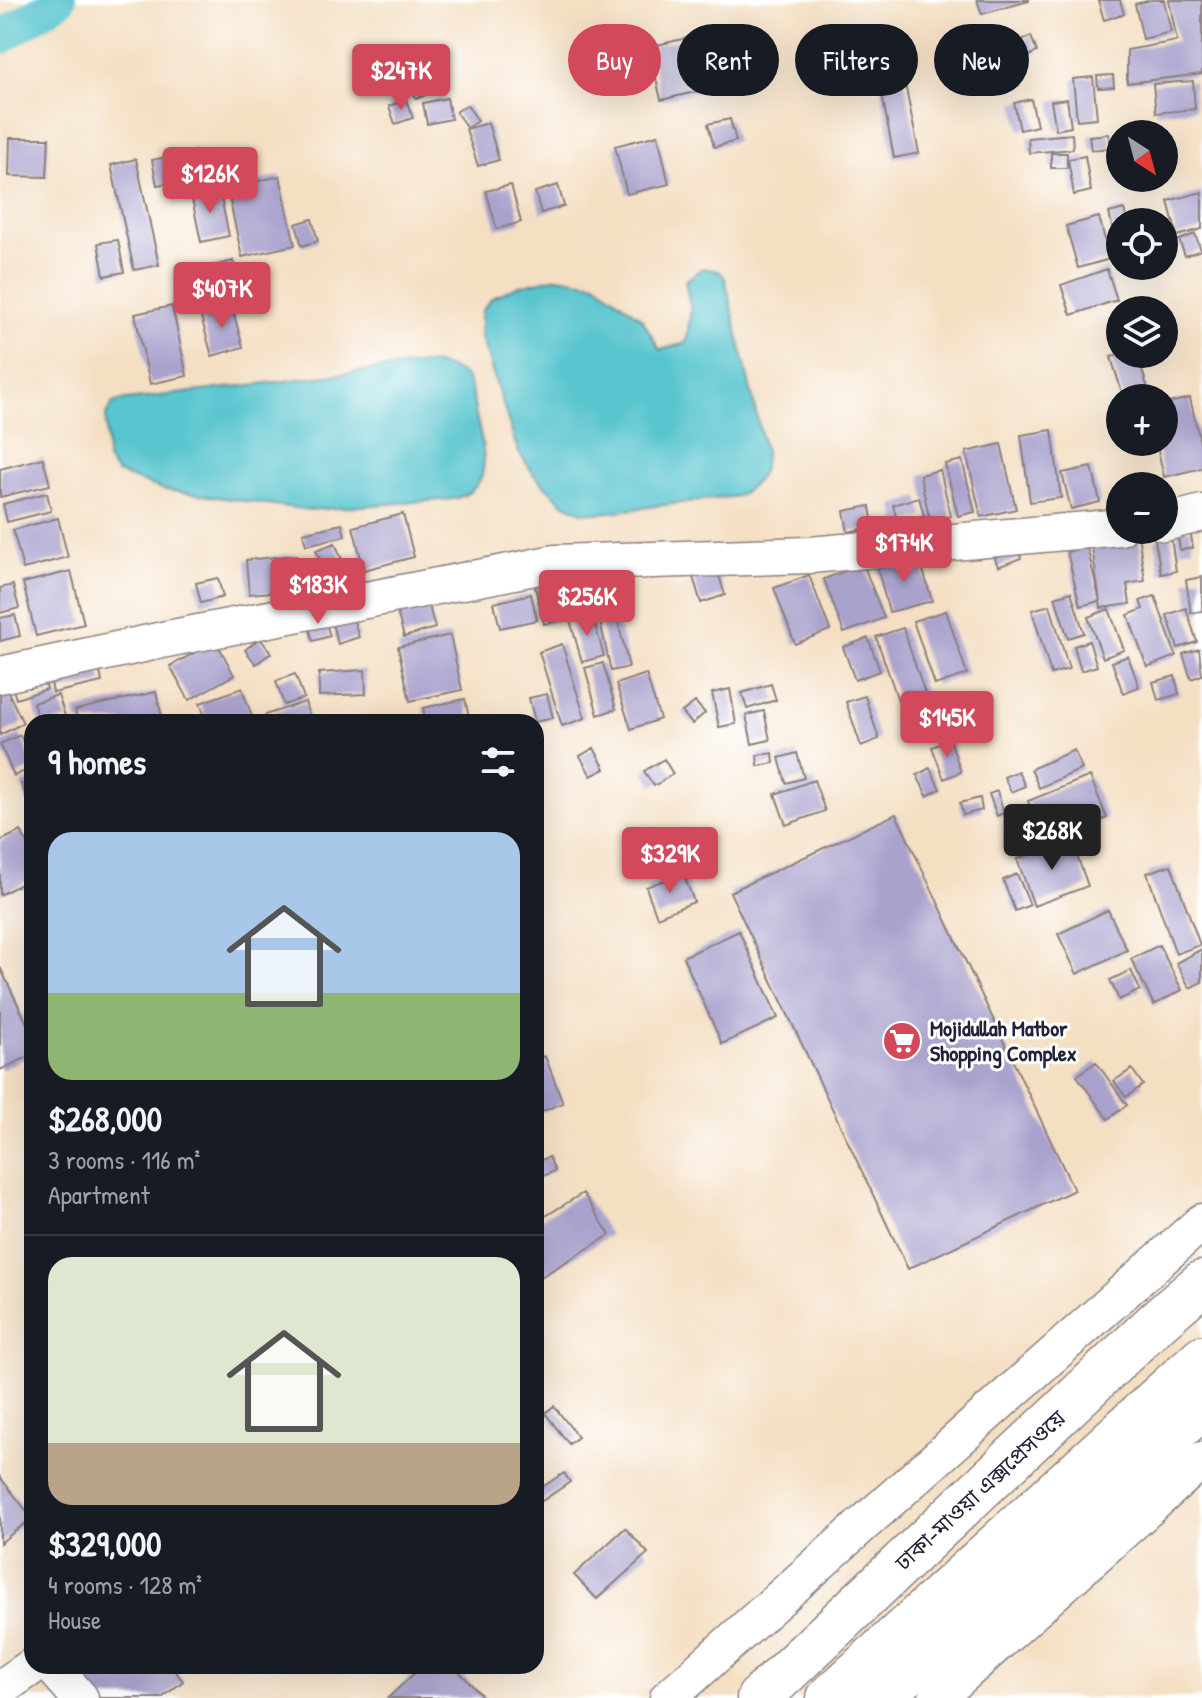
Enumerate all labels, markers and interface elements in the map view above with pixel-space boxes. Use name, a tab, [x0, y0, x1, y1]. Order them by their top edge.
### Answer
chip: Buy	[568, 24, 661, 96]
chip: Rent	[677, 24, 779, 96]
chip: Filters	[795, 24, 918, 96]
chip: New	[934, 24, 1029, 96]
pin: $247K	[345, 44, 457, 112]
text: $247K	[370, 52, 432, 87]
north arrow	[1106, 120, 1178, 192]
map controls	[1106, 120, 1178, 544]
pin: $126K	[154, 147, 266, 215]
text: $126K	[181, 155, 239, 190]
button: locate	[1106, 208, 1178, 280]
pin: $407K	[166, 262, 278, 330]
text: $407K	[191, 270, 253, 305]
button: layers	[1106, 296, 1178, 368]
button: +	[1106, 384, 1178, 456]
button: −	[1106, 472, 1178, 544]
pin: $174K	[848, 516, 960, 584]
text: $174K	[875, 524, 933, 559]
pin: $183K	[262, 558, 374, 626]
text: $183K	[288, 566, 348, 601]
pin: $256K	[531, 570, 643, 638]
text: $256K	[557, 578, 617, 613]
pin: $145K	[891, 691, 1003, 759]
text: $145K	[919, 699, 975, 734]
text: 9 homes	[48, 739, 146, 785]
icon: filters	[476, 740, 520, 784]
pin: $268K	[996, 804, 1108, 872]
text: $268K	[1022, 812, 1082, 847]
pin: $329K	[614, 827, 726, 895]
text: $329K	[640, 835, 700, 870]
icon: home	[212, 884, 356, 1028]
place label: Mojidullah Matbor Shopping Complex	[930, 1013, 1077, 1069]
supermarket icon: Mojidullah Matbor Shopping Complex	[881, 1020, 923, 1062]
text: $268,000	[48, 1096, 162, 1142]
text: 3 rooms · 116 m²	[48, 1142, 200, 1177]
text: Apartment	[48, 1177, 150, 1212]
icon: home	[212, 1309, 356, 1453]
street label: ঢাকা-মাওয়া এক্সপ্রেসওয়ে	[888, 1403, 1072, 1578]
text: $329,000	[48, 1521, 161, 1567]
text: 4 rooms · 128 m²	[48, 1567, 202, 1602]
text: House	[48, 1602, 101, 1637]

